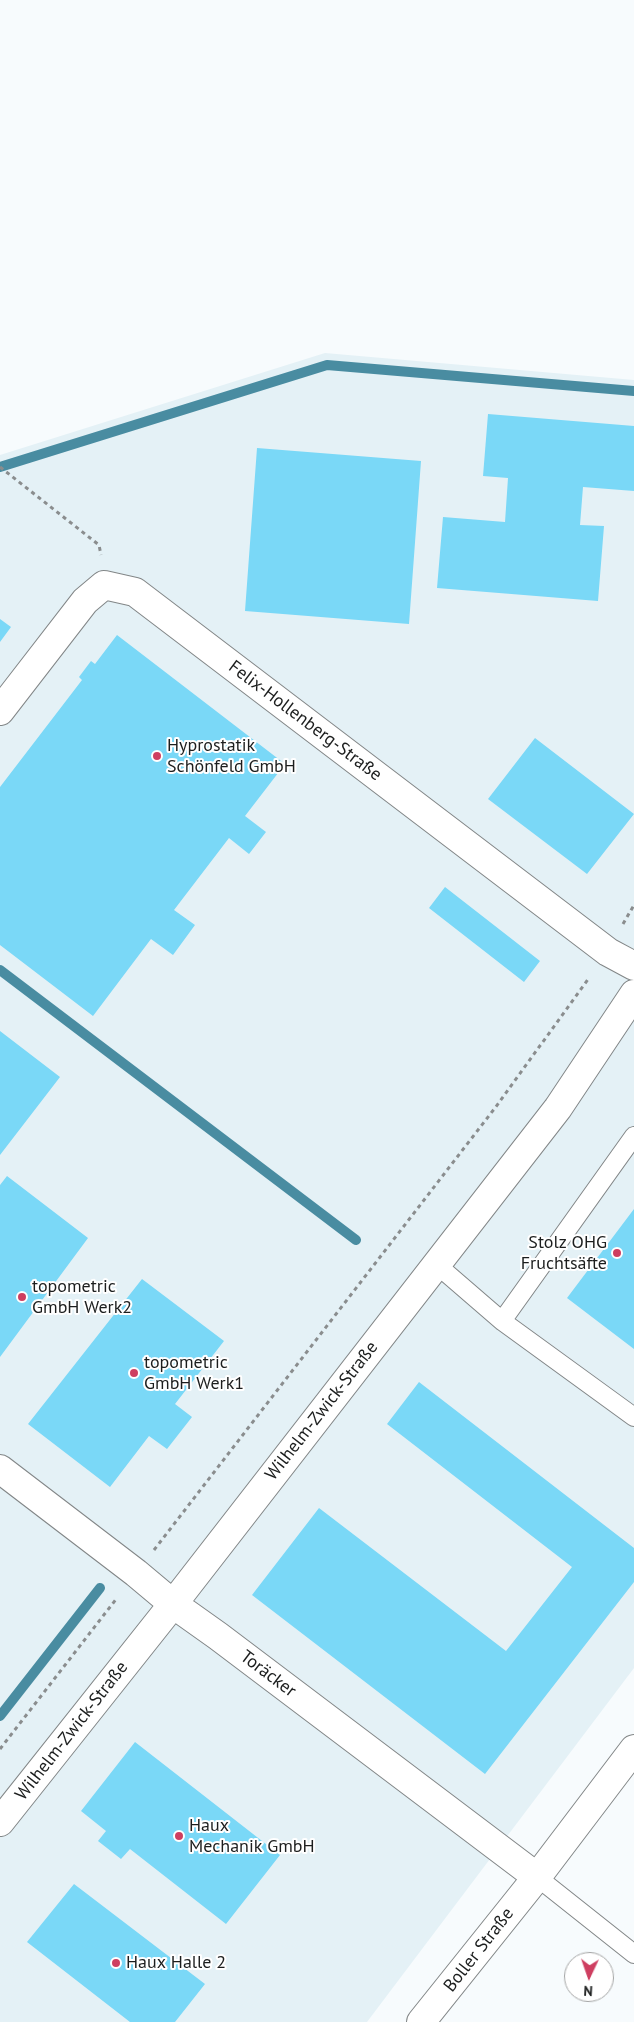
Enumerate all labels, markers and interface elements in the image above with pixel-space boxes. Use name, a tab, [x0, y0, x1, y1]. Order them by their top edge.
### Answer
street label: Felix-Hollenberg-Straße	[224, 656, 386, 786]
place label: Hyprostatik Schönfeld GmbH	[167, 735, 296, 778]
marker: Hyprostatik Schönfeld GmbH	[151, 750, 163, 762]
place label: Stolz OHG Fruchtsäfte	[521, 1232, 607, 1274]
marker: Stolz OHG Fruchtsäfte	[611, 1247, 623, 1259]
place label: topometric GmbH Werk2	[32, 1276, 132, 1318]
marker: topometric GmbH Werk2	[16, 1291, 28, 1303]
street label: Wilhelm-Zwick-Straße	[261, 1337, 383, 1485]
place label: topometric GmbH Werk1	[144, 1352, 244, 1395]
marker: topometric GmbH Werk1	[128, 1367, 140, 1379]
street label: Toräcker	[236, 1646, 300, 1702]
street label: Wilhelm-Zwick-Straße	[11, 1657, 133, 1805]
place label: Haux Mechanik GmbH	[189, 1815, 315, 1858]
marker: Haux Mechanik GmbH	[173, 1830, 185, 1842]
street label: Boller Straße	[439, 1903, 519, 1997]
place label: Haux Halle 2	[126, 1952, 226, 1974]
north arrow	[564, 1952, 614, 2002]
marker: Haux Halle 2	[110, 1957, 122, 1969]
text: N	[583, 1982, 593, 2000]

